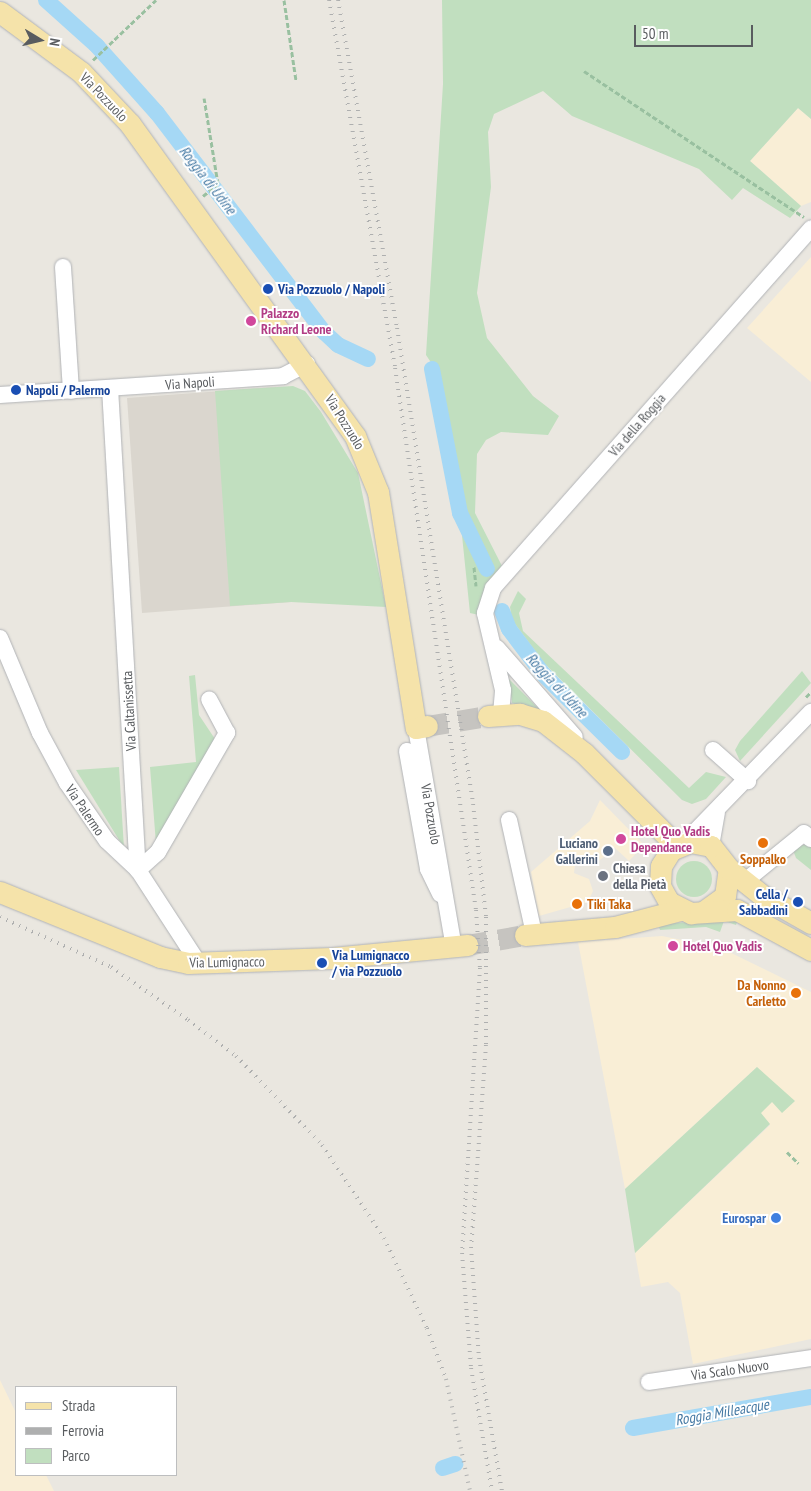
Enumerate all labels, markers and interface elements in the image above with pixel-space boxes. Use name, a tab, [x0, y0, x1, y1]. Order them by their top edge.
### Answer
north arrow	[15, 15, 65, 65]
scale bar	[636, 15, 755, 47]
text: 50 m	[642, 24, 668, 43]
text: N	[45, 37, 64, 47]
street label: Via Pozzuolo	[77, 69, 131, 125]
water label: Roggia di Udine	[176, 142, 240, 218]
place label: Via Pozzuolo / Napoli	[278, 281, 385, 297]
marker: Via Pozzuolo / Napoli	[262, 283, 274, 295]
place label: Palazzo Richard Leone	[261, 305, 331, 338]
marker: Palazzo Richard Leone	[245, 315, 257, 327]
street label: Via Napoli	[165, 373, 215, 393]
place label: Napoli / Palermo	[26, 382, 110, 398]
marker: Napoli / Palermo	[10, 384, 22, 396]
street label: Via della Roggia	[605, 390, 669, 460]
street label: Via Pozzuolo	[322, 392, 368, 452]
water label: Roggia di Udine	[523, 649, 591, 721]
street label: Via Caltanissetta	[119, 670, 139, 752]
street label: Via Palermo	[62, 781, 108, 839]
street label: Via Pozzuolo	[417, 782, 445, 846]
place label: Hotel Quo Vadis Dependance	[631, 823, 711, 856]
marker: Hotel Quo Vadis Dependance	[615, 833, 627, 845]
place label: Luciano Gallerini	[556, 835, 598, 868]
marker: Soppalko	[757, 837, 769, 849]
marker: Luciano Gallerini	[602, 845, 614, 857]
place label: Soppalko	[740, 851, 786, 867]
place label: Chiesa della Pietà	[613, 860, 666, 892]
marker: Chiesa della Pietà	[597, 870, 609, 882]
place label: Cella / Sabbadini	[739, 886, 788, 919]
place label: Tiki Taka	[587, 896, 631, 912]
marker: Cella / Sabbadini	[792, 896, 804, 908]
marker: Tiki Taka	[571, 898, 583, 910]
place label: Hotel Quo Vadis	[683, 938, 763, 954]
marker: Hotel Quo Vadis	[667, 940, 679, 952]
place label: Via Lumignacco / via Pozzuolo	[332, 947, 409, 980]
street label: Via Lumignacco	[189, 953, 265, 971]
marker: Via Lumignacco / via Pozzuolo	[316, 957, 328, 969]
place label: Da Nonno Carletto	[737, 977, 786, 1010]
marker: Da Nonno Carletto	[790, 987, 802, 999]
place label: Eurospar	[722, 1210, 766, 1226]
marker: Eurospar	[770, 1212, 782, 1224]
street label: Via Scalo Nuovo	[690, 1356, 770, 1384]
legend	[15, 1386, 178, 1476]
water label: Roggia Milleacque	[674, 1395, 770, 1429]
text: Strada	[62, 1396, 95, 1415]
text: Ferrovia	[62, 1421, 104, 1440]
text: Parco	[62, 1446, 90, 1465]

